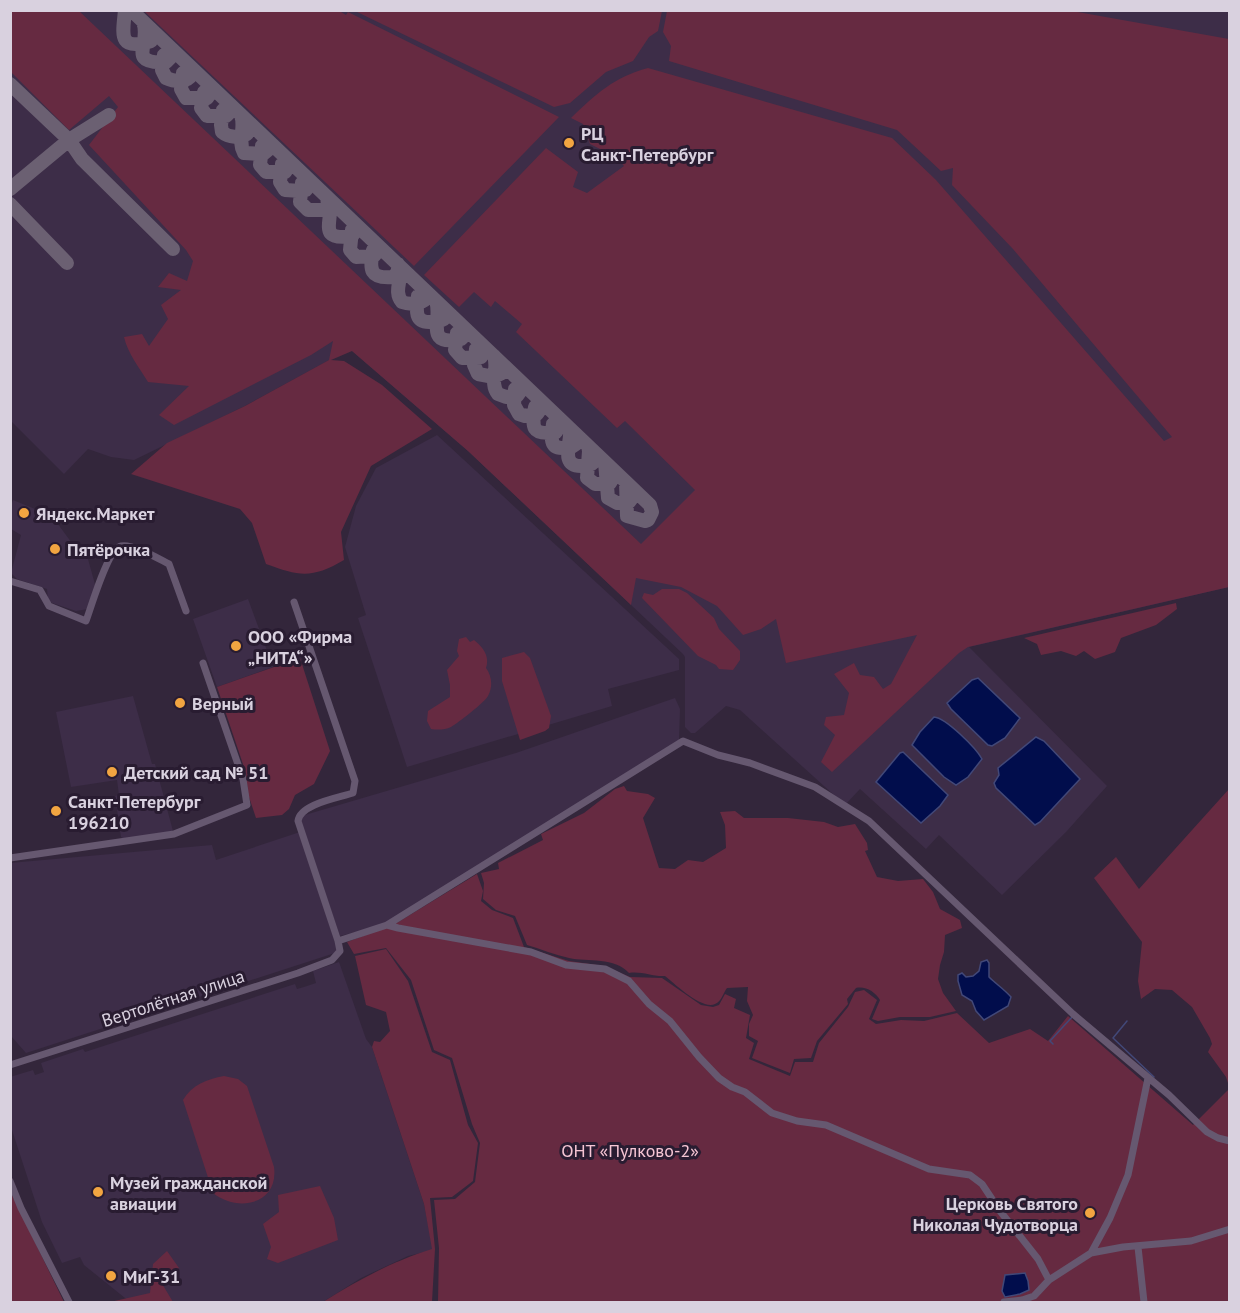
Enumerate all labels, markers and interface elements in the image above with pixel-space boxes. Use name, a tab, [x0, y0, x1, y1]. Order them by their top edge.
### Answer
place label: РЦ Санкт-Петербург	[581, 122, 714, 166]
marker: РЦ Санкт-Петербург	[562, 136, 576, 150]
place label: Яндекс.Маркет	[36, 502, 155, 525]
marker: Яндекс.Маркет	[17, 506, 31, 520]
place label: Пятёрочка	[67, 538, 150, 561]
marker: Пятёрочка	[48, 542, 62, 556]
place label: ООО «Фирма „НИТА“»	[248, 625, 352, 669]
marker: ООО «Фирма „НИТА“»	[229, 639, 243, 653]
place label: Верный	[192, 692, 254, 715]
marker: Верный	[173, 696, 187, 710]
place label: Детский сад № 51	[124, 761, 268, 784]
marker: Детский сад № 51	[105, 765, 119, 779]
place label: Санкт-Петербург 196210	[68, 790, 201, 834]
marker: Санкт-Петербург 196210	[49, 804, 63, 818]
street label: Вертолётная улица	[99, 964, 247, 1032]
park label: ОНТ «Пулково-2»	[561, 1139, 699, 1162]
place label: Музей гражданской авиации	[110, 1171, 267, 1215]
marker: Музей гражданской авиации	[91, 1185, 105, 1199]
place label: Церковь Святого Николая Чудотворца	[913, 1192, 1078, 1236]
marker: Церковь Святого Николая Чудотворца	[1083, 1206, 1097, 1220]
place label: МиГ-31	[123, 1265, 180, 1288]
marker: МиГ-31	[104, 1269, 118, 1283]

